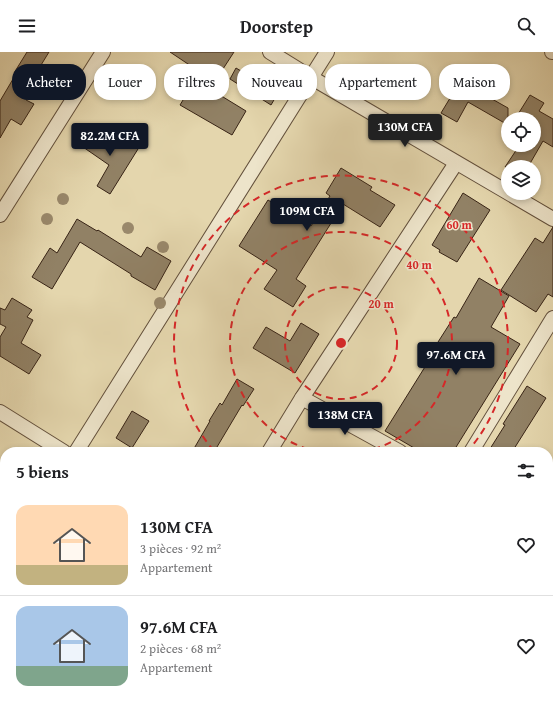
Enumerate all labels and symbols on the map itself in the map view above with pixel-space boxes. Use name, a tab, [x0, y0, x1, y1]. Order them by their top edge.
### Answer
pin: 130M CFA	[364, 114, 446, 148]
pin: 82.2M CFA	[64, 123, 156, 157]
pin: 109M CFA	[266, 198, 348, 232]
text: 60 m	[446, 216, 472, 233]
text: 40 m	[406, 256, 432, 273]
text: 20 m	[368, 295, 394, 312]
centre of rings	[334, 336, 348, 350]
pin: 97.6M CFA	[410, 342, 502, 376]
pin: 138M CFA	[304, 402, 386, 436]

